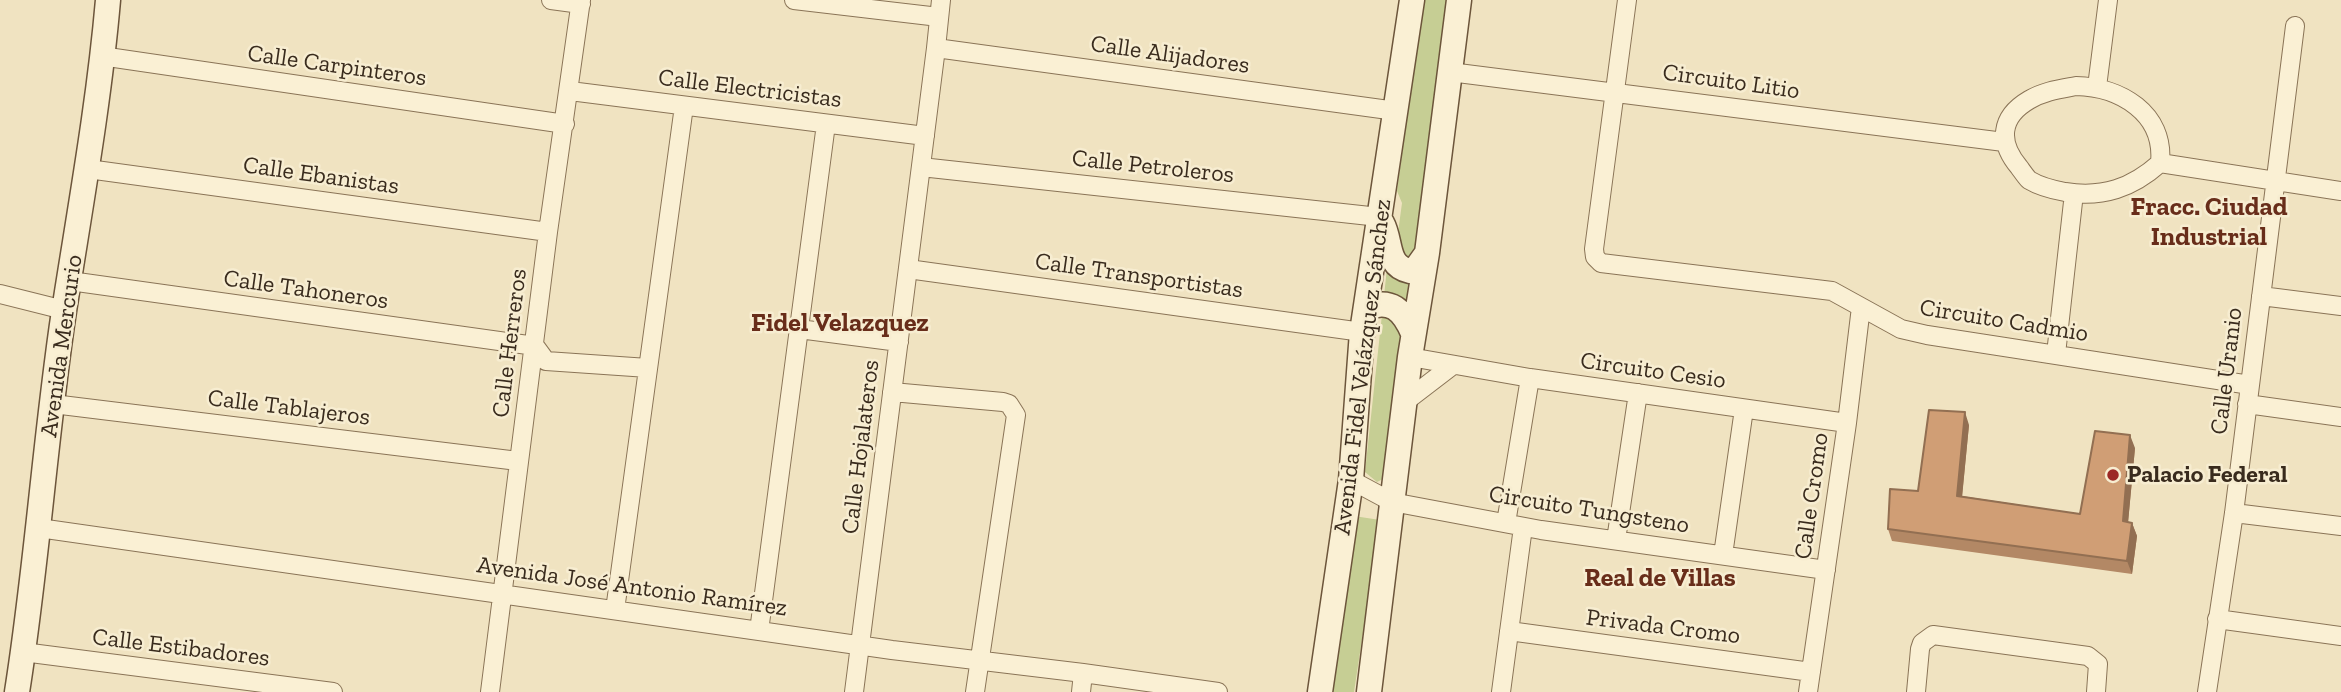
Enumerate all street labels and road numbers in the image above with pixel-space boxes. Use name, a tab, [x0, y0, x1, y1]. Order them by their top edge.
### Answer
street label: Calle Alijadores	[1089, 30, 1251, 80]
street label: Calle Carpinteros	[246, 39, 428, 93]
street label: Circuito Litio	[1661, 58, 1801, 106]
street label: Calle Electricistas	[657, 63, 843, 115]
street label: Calle Petroleros	[1070, 144, 1236, 190]
street label: Calle Ebanistas	[241, 151, 401, 201]
street label: Avenida Fidel Velázquez Sánchez	[1328, 197, 1398, 537]
street label: Calle Transportistas	[1033, 247, 1245, 305]
street label: Avenida Mercurio	[35, 253, 89, 439]
street label: Calle Tahoneros	[222, 264, 390, 316]
street label: Calle Herreros	[487, 267, 533, 419]
street label: Circuito Cadmio	[1918, 293, 2090, 349]
street label: Calle Uranio	[2205, 306, 2249, 436]
street label: Circuito Cesio	[1578, 347, 1728, 395]
street label: Calle Hojalateros	[836, 358, 886, 536]
street label: Calle Tablajeros	[206, 384, 372, 432]
street label: Calle Cromo	[1789, 431, 1835, 561]
street label: Circuito Tungsteno	[1487, 480, 1691, 540]
street label: Avenida José Antonio Ramírez	[475, 551, 789, 623]
street label: Privada Cromo	[1584, 603, 1742, 651]
street label: Calle Estibadores	[91, 623, 271, 673]

